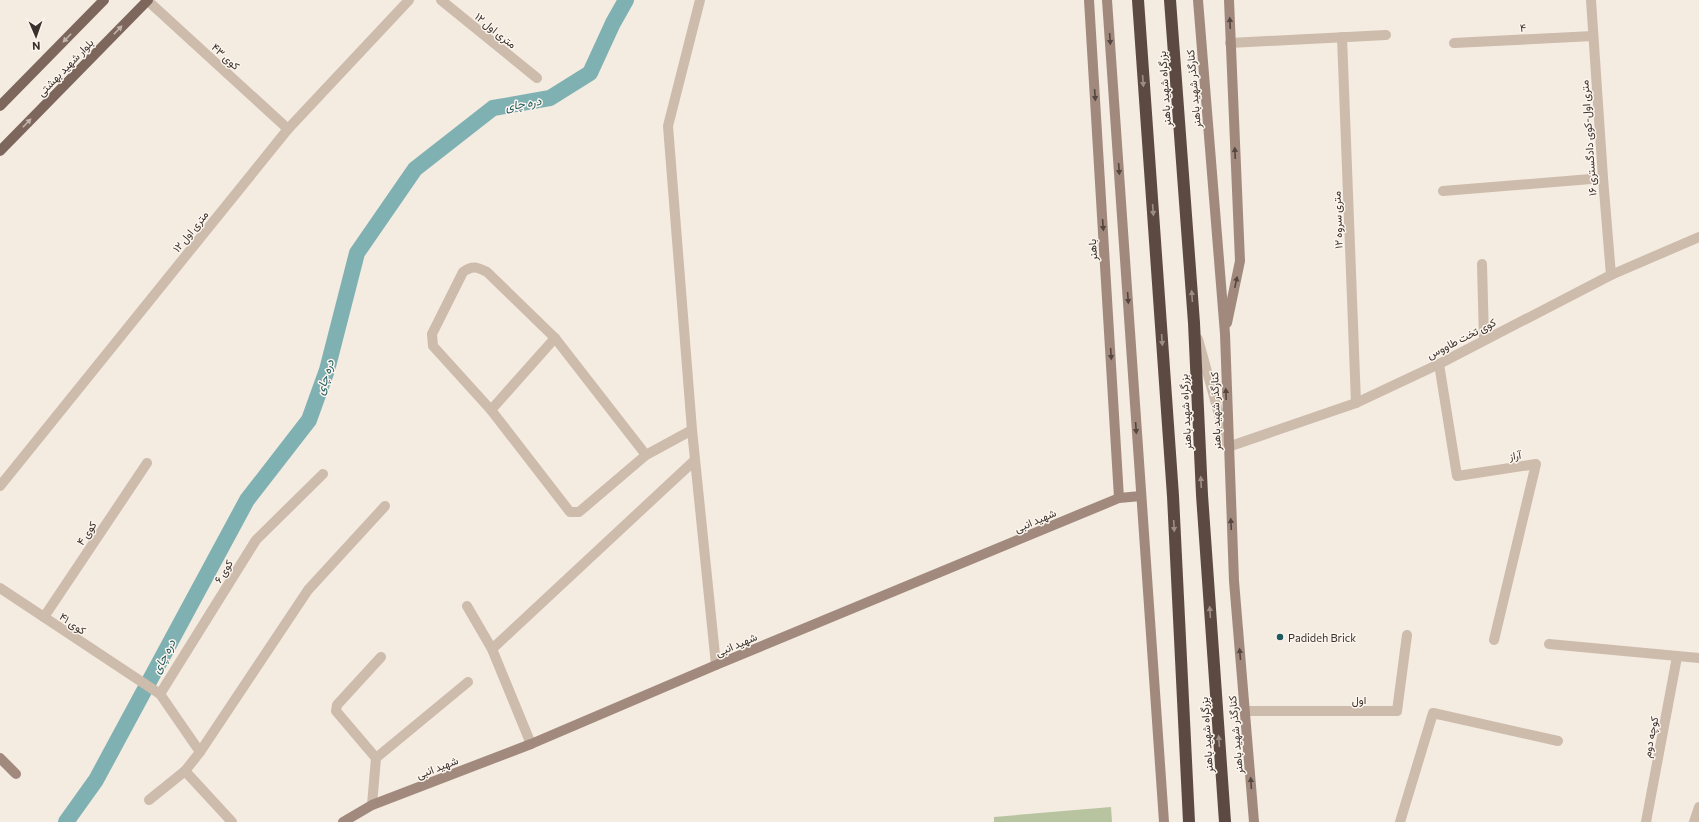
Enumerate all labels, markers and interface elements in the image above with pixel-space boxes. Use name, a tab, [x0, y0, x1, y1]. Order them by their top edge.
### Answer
street label: ۱۲ متری اول	[472, 9, 519, 51]
north arrow	[16, 16, 56, 56]
one-way arrow	[1226, 17, 1233, 29]
street label: ۴	[1520, 20, 1526, 34]
one-way arrow	[113, 25, 123, 35]
one-way arrow	[62, 33, 72, 43]
one-way arrow	[1107, 33, 1114, 45]
street label: بلوار شهید بهشتی	[34, 35, 97, 99]
text: N	[32, 40, 41, 53]
street label: کوی ۴۳	[209, 40, 243, 73]
street label: کنارگذر شهید باهنر	[1183, 49, 1204, 130]
street label: بزرگراه شهید باهنر	[1155, 51, 1174, 128]
one-way arrow	[1140, 75, 1147, 87]
street label: ۱۶ متری اول-کوی دادگستری	[1577, 79, 1600, 197]
one-way arrow	[1091, 89, 1098, 101]
water label: دره چای	[504, 93, 543, 115]
one-way arrow	[22, 118, 32, 128]
one-way arrow	[1232, 147, 1239, 159]
one-way arrow	[1115, 163, 1122, 175]
street label: ۱۲ متری سروه	[1329, 191, 1346, 249]
one-way arrow	[1149, 204, 1156, 216]
street label: ۱۲ متری اول	[169, 208, 211, 255]
one-way arrow	[1099, 219, 1106, 231]
street label: باهنر	[1085, 239, 1100, 262]
one-way arrow	[1233, 276, 1239, 289]
one-way arrow	[1188, 290, 1195, 302]
one-way arrow	[1124, 292, 1131, 304]
street label: کوی تخت طاووس	[1424, 315, 1498, 362]
one-way arrow	[1158, 334, 1165, 346]
one-way arrow	[1107, 348, 1114, 360]
water label: دره چای	[312, 357, 338, 397]
street label: کنارگذر شهید باهنر	[1207, 371, 1224, 452]
street label: بزرگراه شهید باهنر	[1177, 374, 1195, 451]
one-way arrow	[1223, 388, 1230, 400]
one-way arrow	[1133, 422, 1140, 434]
street label: آراز	[1507, 447, 1523, 463]
one-way arrow	[1198, 476, 1205, 488]
street label: شهید انبی	[1012, 505, 1058, 535]
one-way arrow	[1228, 518, 1235, 530]
street label: کوی ۴	[73, 519, 100, 548]
one-way arrow	[1171, 520, 1178, 532]
street label: کوی ۶	[211, 557, 236, 586]
one-way arrow	[1207, 606, 1214, 618]
street label: کوی ۴۱	[57, 609, 89, 637]
street label: شهید انبی	[713, 629, 759, 659]
place label: Padideh Brick	[1288, 631, 1356, 644]
marker: Padideh Brick	[1275, 632, 1285, 642]
water label: دره چای	[148, 636, 180, 676]
one-way arrow	[1237, 648, 1244, 660]
street label: اول	[1352, 693, 1366, 707]
street label: کنارگذر شهید باهنر	[1225, 695, 1246, 776]
street label: بزرگراه شهید باهنر	[1197, 697, 1216, 774]
street label: کوچه دوم	[1640, 715, 1662, 759]
one-way arrow	[1216, 735, 1223, 747]
street label: شهید انبی	[414, 753, 460, 782]
one-way arrow	[1247, 777, 1254, 789]

